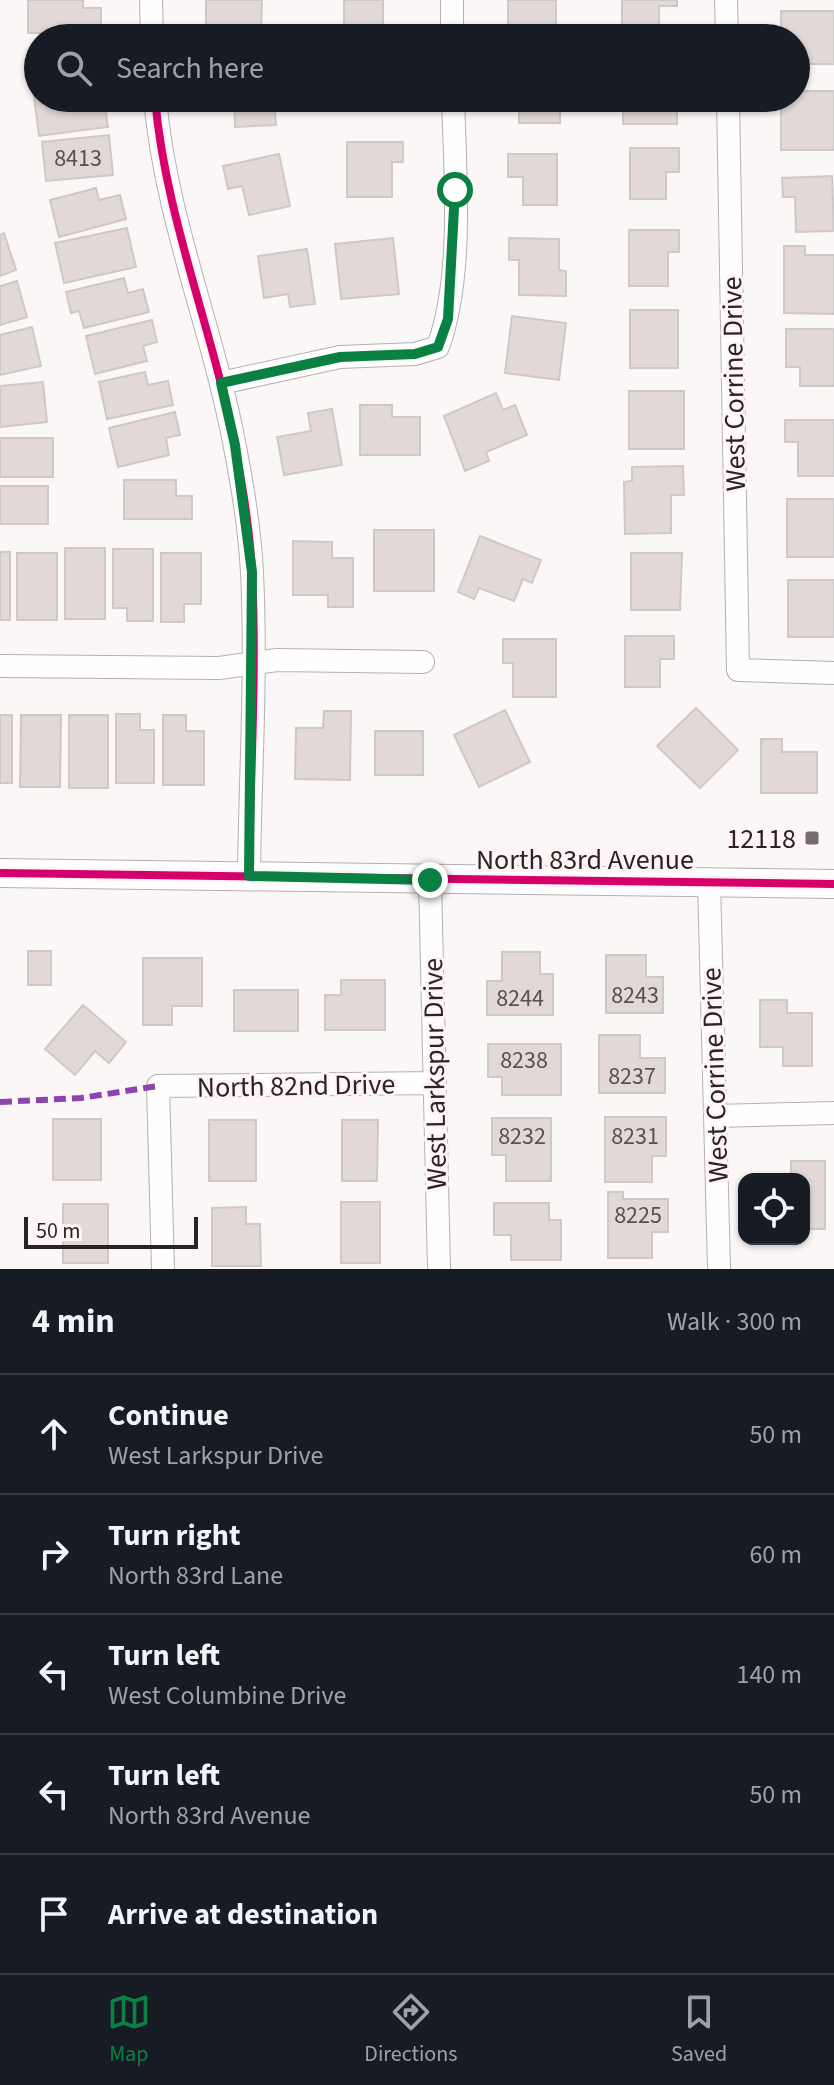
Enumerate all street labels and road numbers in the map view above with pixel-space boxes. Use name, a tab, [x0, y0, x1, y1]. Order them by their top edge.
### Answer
street label: West Corrine Drive	[712, 276, 756, 492]
street label: North 83rd Avenue	[476, 840, 694, 880]
street label: West Larkspur Drive	[413, 958, 457, 1190]
street label: West Corrine Drive	[691, 967, 739, 1183]
street label: North 82nd Drive	[197, 1064, 395, 1108]

